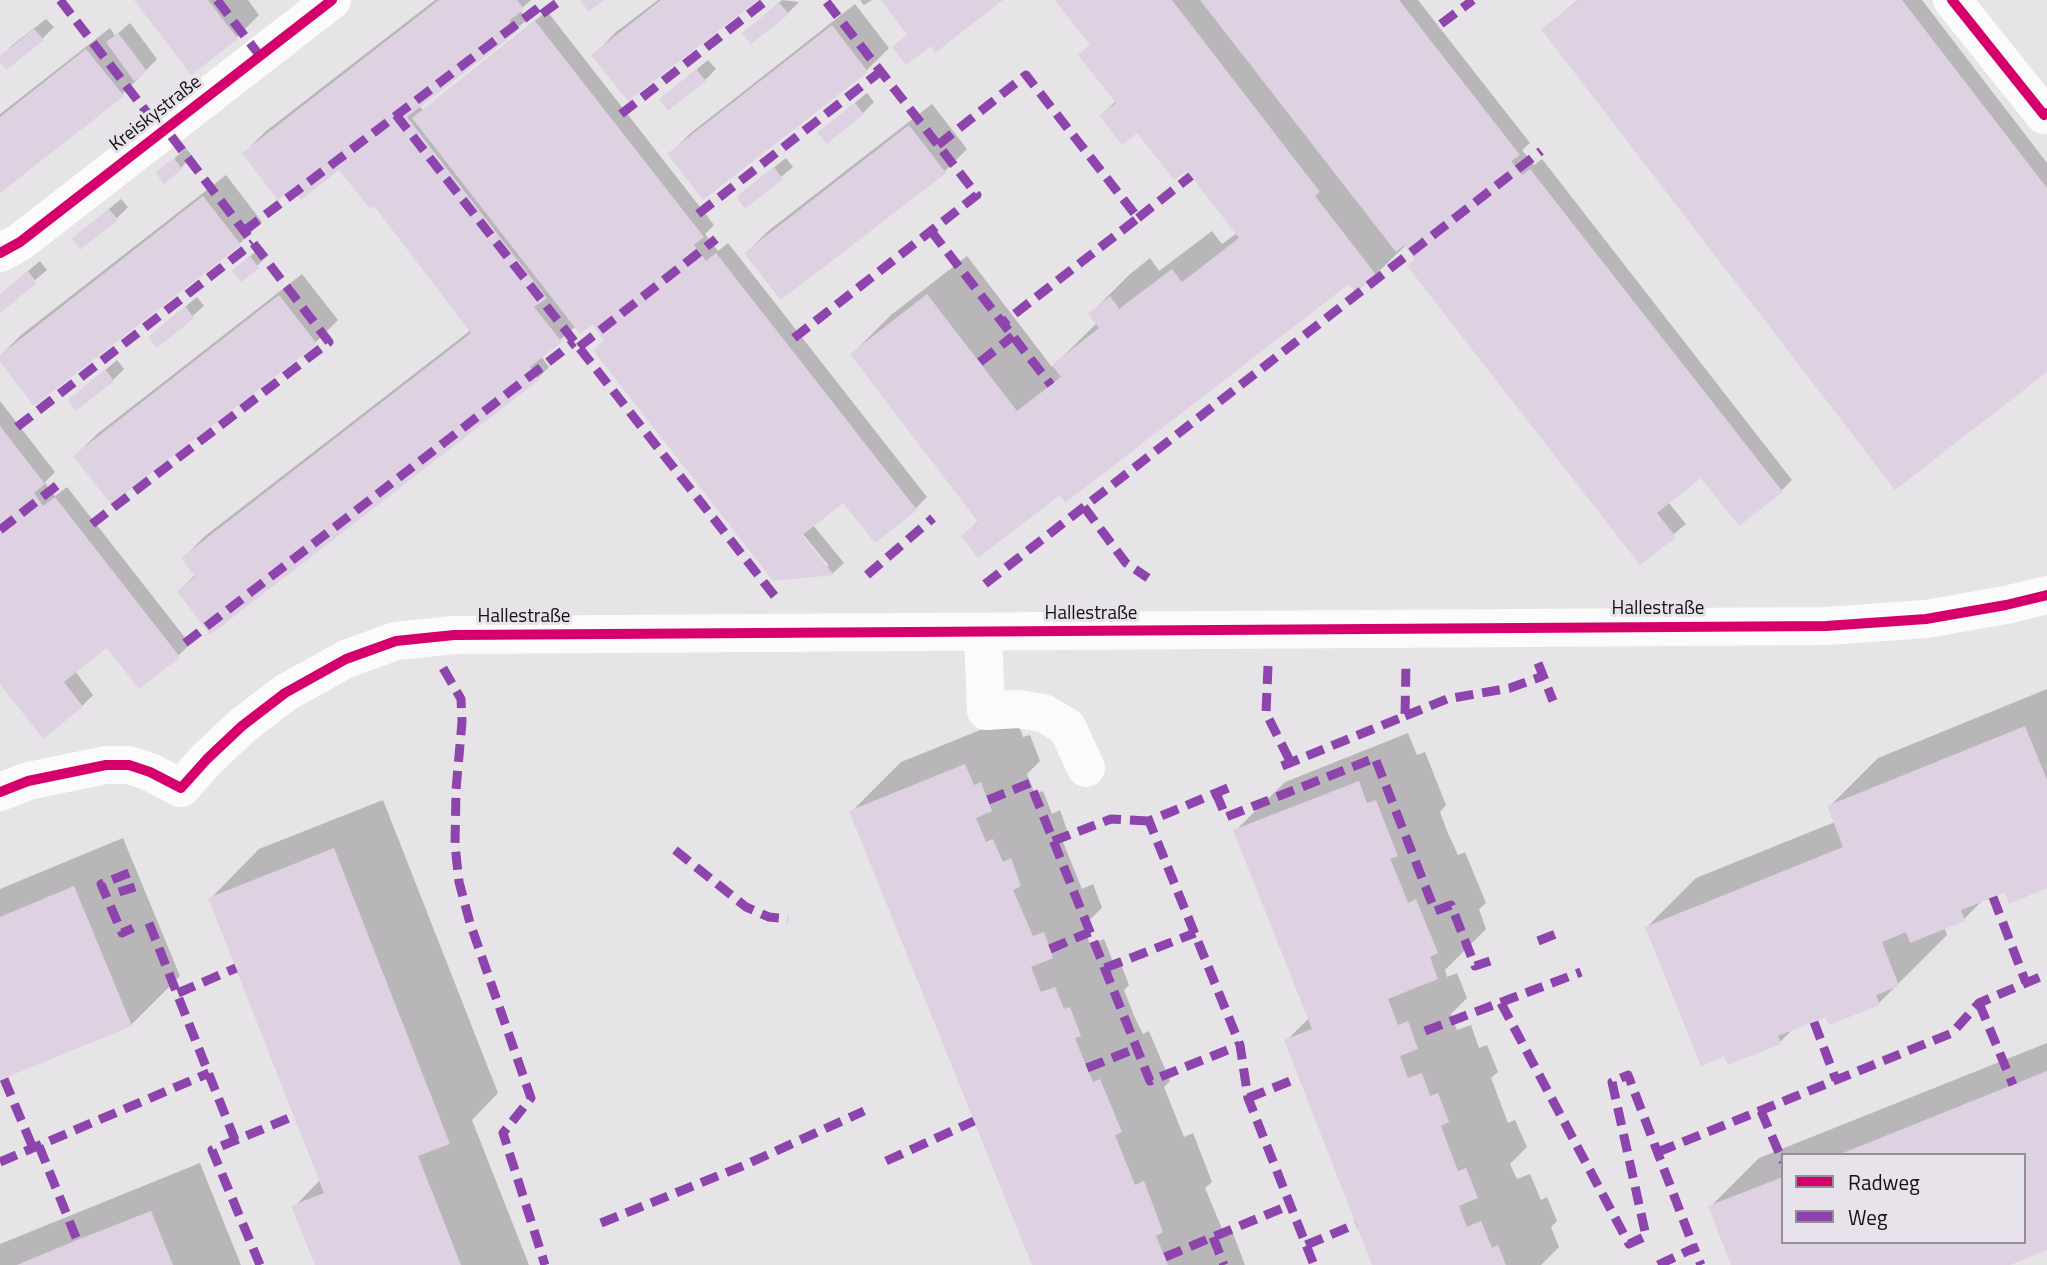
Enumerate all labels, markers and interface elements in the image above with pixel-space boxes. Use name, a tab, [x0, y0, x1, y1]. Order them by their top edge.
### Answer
street label: Kreiskystraße	[106, 71, 206, 157]
street label: Hallestraße	[1612, 598, 1704, 620]
street label: Hallestraße	[1045, 603, 1137, 625]
street label: Hallestraße	[478, 606, 570, 628]
legend	[1781, 1153, 2026, 1244]
text: Radweg	[1848, 1166, 1920, 1198]
text: Weg	[1848, 1201, 1888, 1233]

